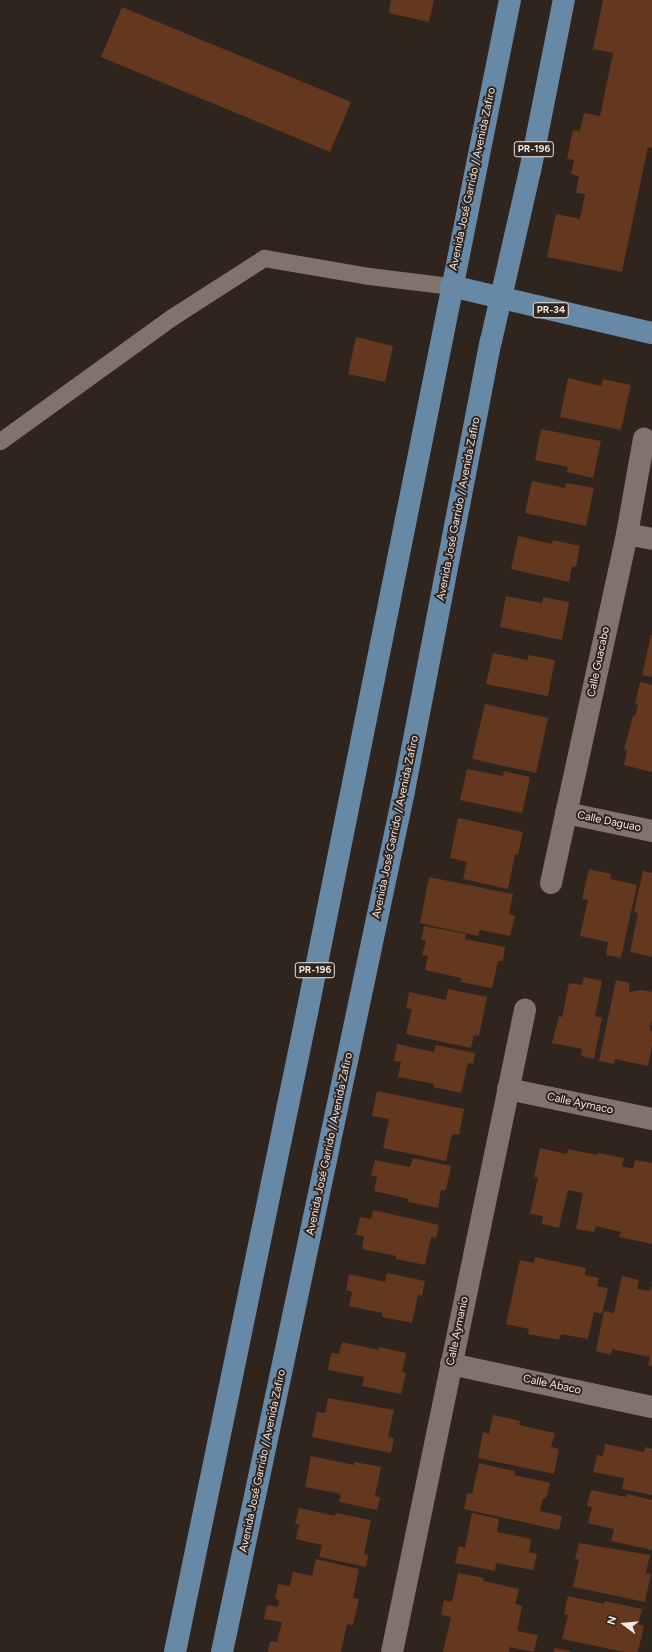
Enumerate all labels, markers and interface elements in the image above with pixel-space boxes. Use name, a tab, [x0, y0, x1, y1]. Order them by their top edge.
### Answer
street label: Avenida José Garrido / Avenida Zafiro	[447, 86, 499, 272]
road number: PR-196	[513, 141, 555, 157]
road number: PR-34	[532, 302, 570, 318]
street label: Avenida José Garrido / Avenida Zafiro	[435, 416, 483, 602]
street label: Calle Guacabo	[585, 626, 613, 698]
street label: Avenida José Garrido / Avenida Zafiro	[370, 734, 422, 920]
street label: Calle Daguao	[576, 809, 642, 835]
road number: PR-196	[294, 962, 336, 978]
street label: Avenida José Garrido / Avenida Zafiro	[304, 1051, 356, 1237]
street label: Calle Aymaco	[546, 1091, 614, 1117]
street label: Calle Aymanio	[444, 1295, 472, 1367]
street label: Avenida José Garrido / Avenida Zafiro	[237, 1368, 289, 1554]
street label: Calle Abaco	[522, 1372, 582, 1398]
north arrow	[604, 1604, 644, 1644]
text: N	[605, 1615, 619, 1626]

